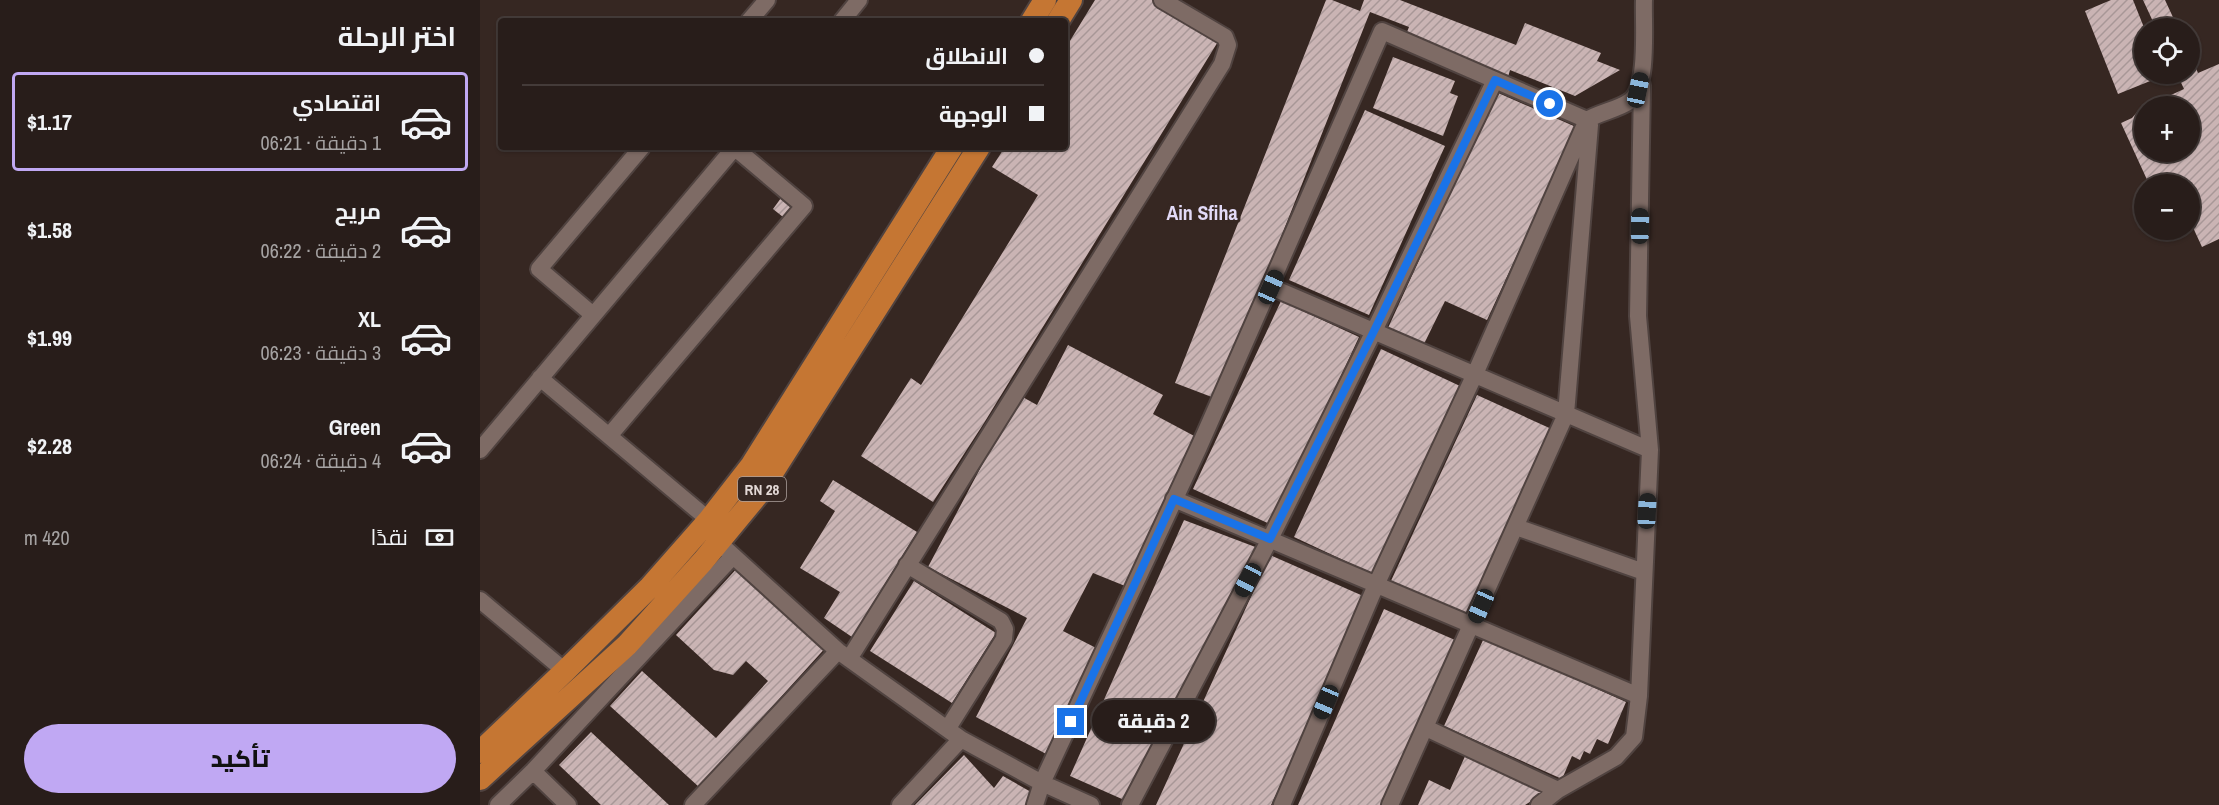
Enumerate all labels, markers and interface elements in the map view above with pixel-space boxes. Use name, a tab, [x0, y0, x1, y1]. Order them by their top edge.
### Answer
text: اختر الرحلة	[338, 18, 456, 54]
map controls	[2134, 18, 2200, 240]
button: locate	[2134, 18, 2200, 84]
text: الانطلاق	[925, 41, 1008, 71]
car	[1625, 71, 1651, 109]
text: اقتصادي	[292, 88, 381, 118]
route start	[1536, 90, 1563, 117]
icon: car	[399, 95, 453, 149]
button: +	[2134, 96, 2200, 162]
text: الوجهة	[939, 99, 1008, 129]
text: $1.17	[27, 107, 72, 137]
text: 1 دقيقة · 06:21	[261, 129, 381, 156]
button: −	[2134, 174, 2200, 240]
text: مريح	[335, 196, 381, 226]
district label: Ain Sfiha	[1166, 199, 1238, 226]
icon: car	[399, 203, 453, 257]
car	[1631, 208, 1649, 244]
text: $1.58	[27, 215, 72, 245]
text: 2 دقيقة · 06:22	[261, 237, 381, 264]
car	[1255, 267, 1287, 307]
text: XL	[358, 304, 381, 334]
icon: car	[399, 311, 453, 365]
text: $1.99	[27, 323, 72, 353]
text: 3 دقيقة · 06:23	[261, 339, 381, 366]
text: Green	[329, 412, 381, 442]
icon: car	[399, 419, 453, 473]
text: $2.28	[27, 431, 72, 461]
text: 4 دقيقة · 06:24	[261, 447, 381, 474]
road number: RN 28	[738, 477, 786, 501]
car	[1637, 493, 1657, 529]
icon: cash	[423, 521, 456, 554]
text: نقدًا	[370, 522, 408, 552]
text: 420 m	[24, 524, 70, 551]
car	[1232, 560, 1264, 600]
car	[1465, 586, 1497, 626]
car	[1311, 682, 1341, 722]
callout: 2 دقيقة	[1092, 701, 1215, 743]
text: 2 دقيقة	[1118, 707, 1189, 734]
route end	[1057, 708, 1084, 735]
button: تأكيد	[24, 724, 456, 793]

